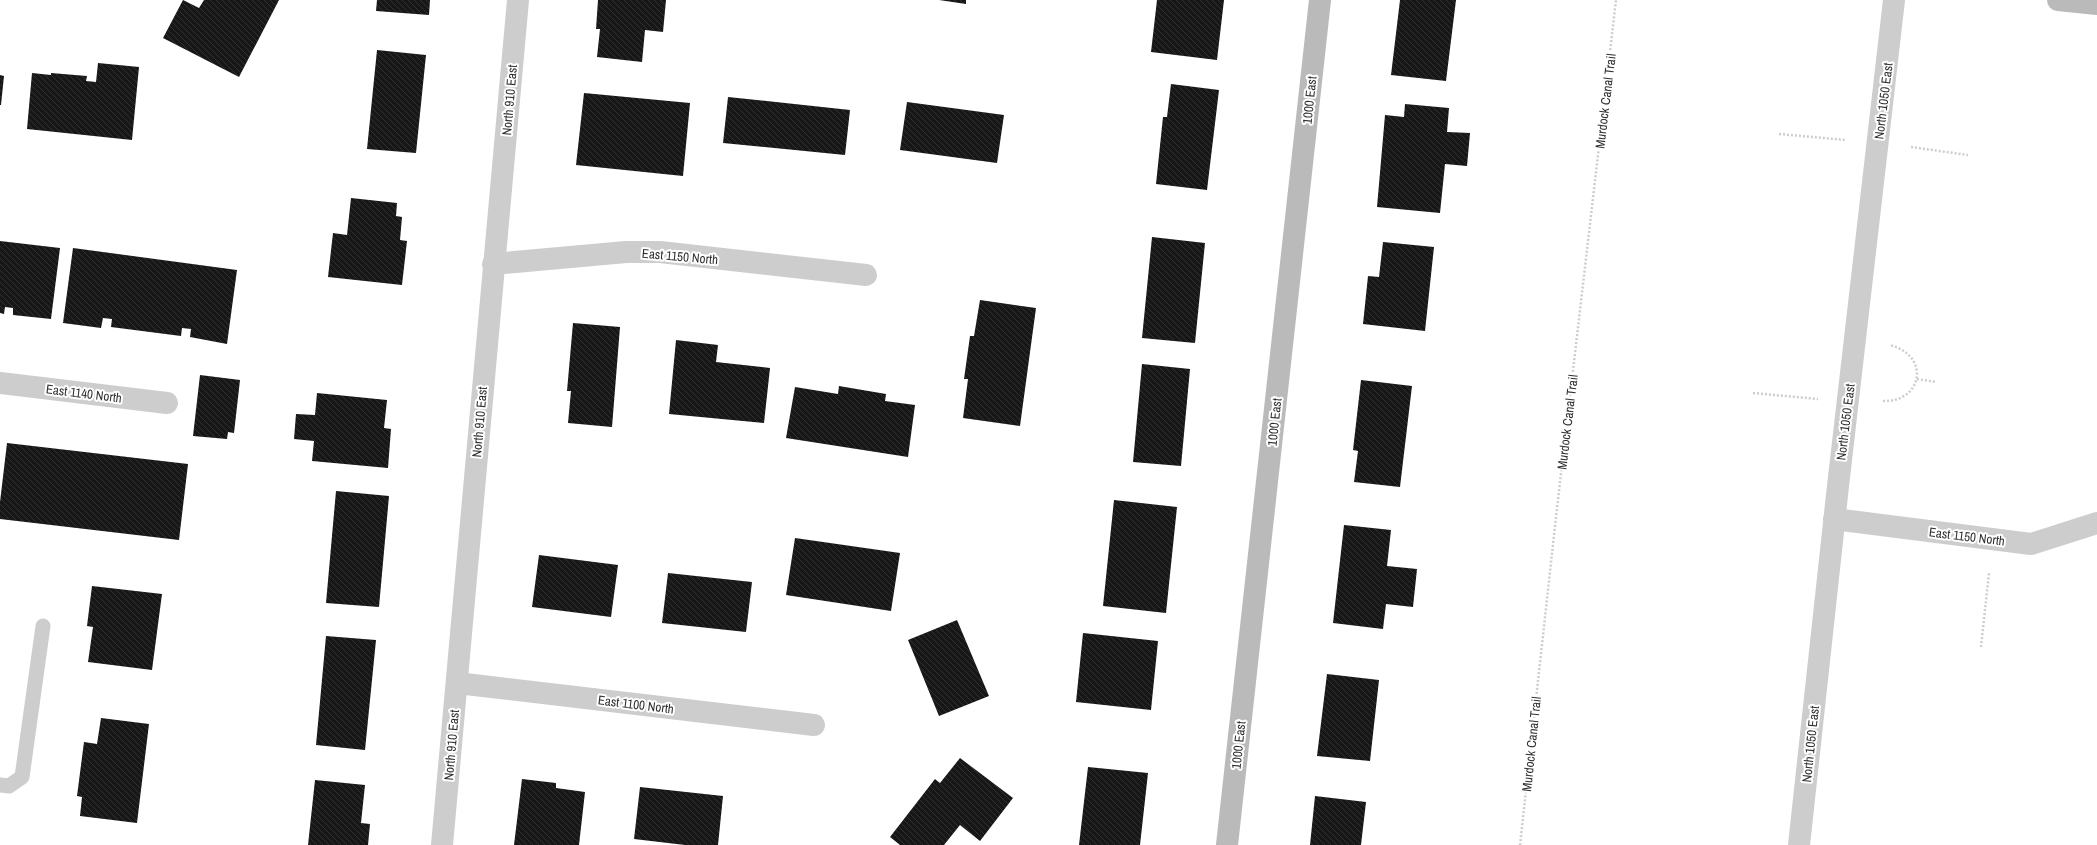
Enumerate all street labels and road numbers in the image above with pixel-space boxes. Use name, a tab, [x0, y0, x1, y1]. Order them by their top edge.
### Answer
street label: Murdock Canal Trail	[1591, 53, 1620, 149]
street label: North 1050 East	[1870, 62, 1897, 140]
street label: North 910 East	[498, 64, 521, 136]
street label: 1000 East	[1299, 75, 1320, 125]
street label: East 1150 North	[641, 245, 719, 268]
street label: Murdock Canal Trail	[1553, 374, 1582, 470]
street label: East 1140 North	[45, 380, 123, 407]
street label: North 1050 East	[1832, 383, 1859, 461]
street label: North 910 East	[468, 386, 491, 458]
street label: 1000 East	[1264, 397, 1285, 447]
street label: East 1150 North	[1928, 523, 2006, 550]
street label: East 1100 North	[597, 691, 675, 718]
street label: Murdock Canal Trail	[1518, 696, 1545, 792]
street label: North 1050 East	[1798, 705, 1823, 783]
street label: North 910 East	[440, 709, 463, 781]
street label: 1000 East	[1228, 720, 1249, 770]

